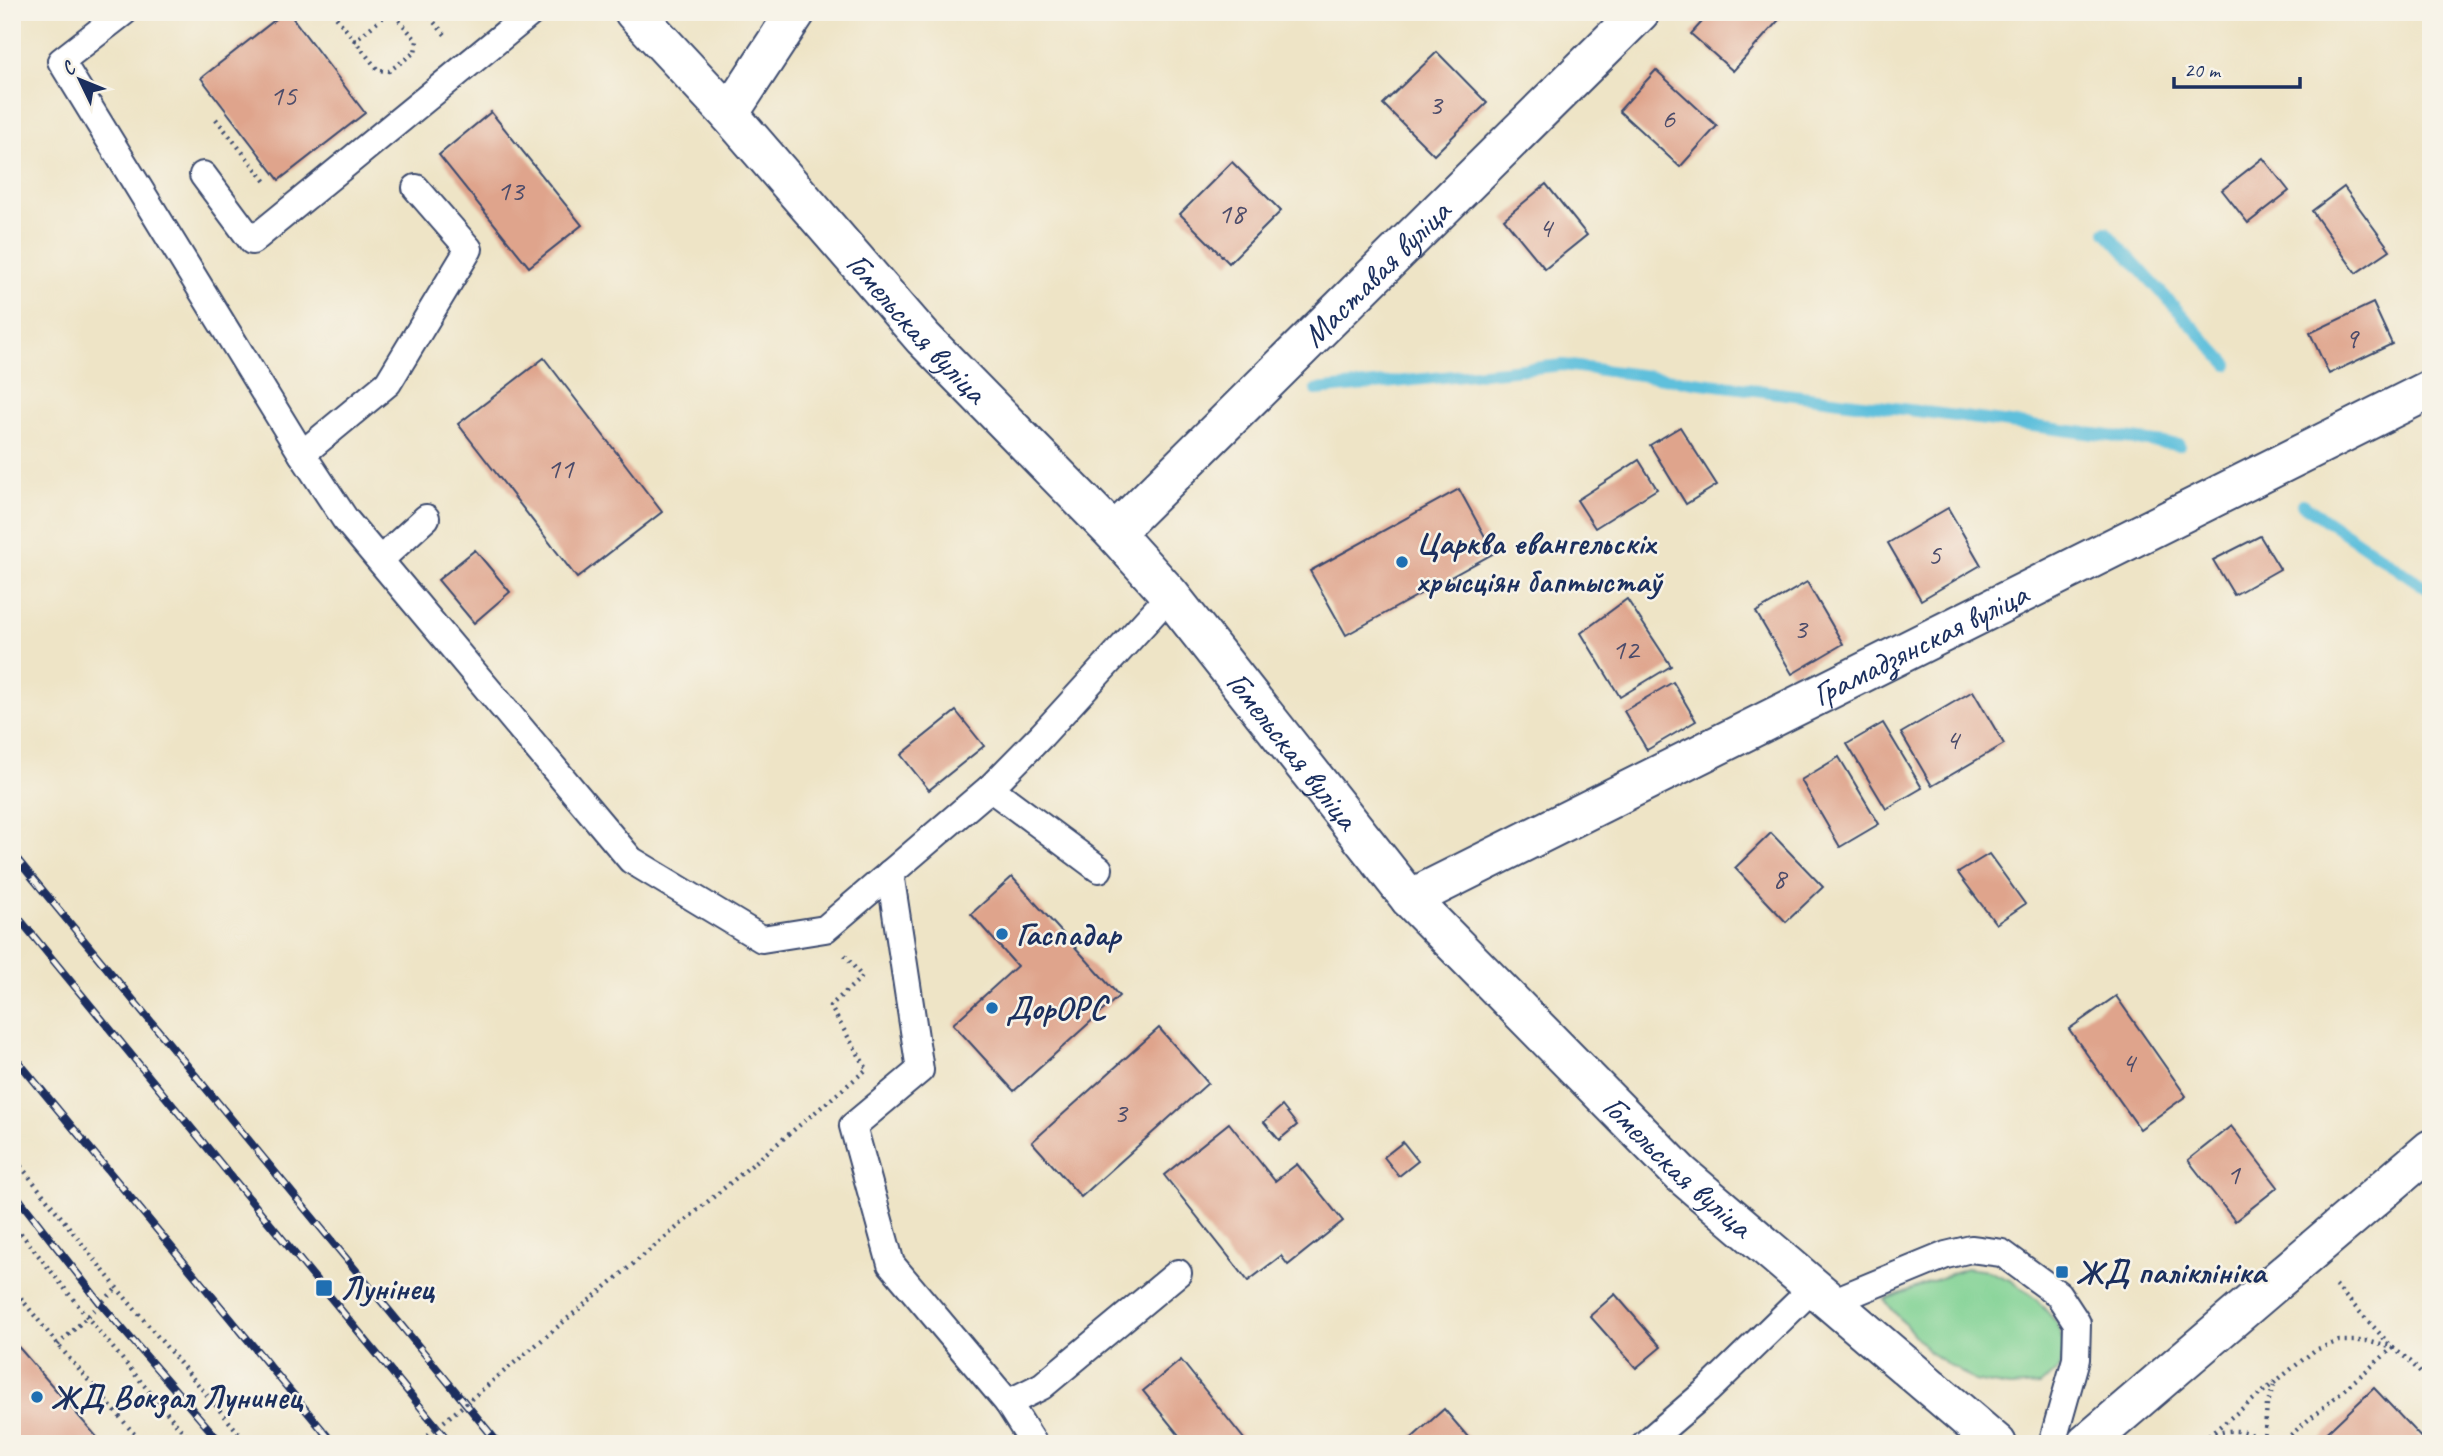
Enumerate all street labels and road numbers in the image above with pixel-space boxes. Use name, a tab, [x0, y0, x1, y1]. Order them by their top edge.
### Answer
street label: Маставая вуліца	[1293, 189, 1461, 356]
street label: Гомельская вуліца	[837, 243, 998, 414]
street label: Грамадзянская вуліца	[1805, 572, 2037, 716]
street label: Гомельская вуліца	[1217, 662, 1370, 840]
street label: Гомельская вуліца	[1594, 1086, 1763, 1249]

